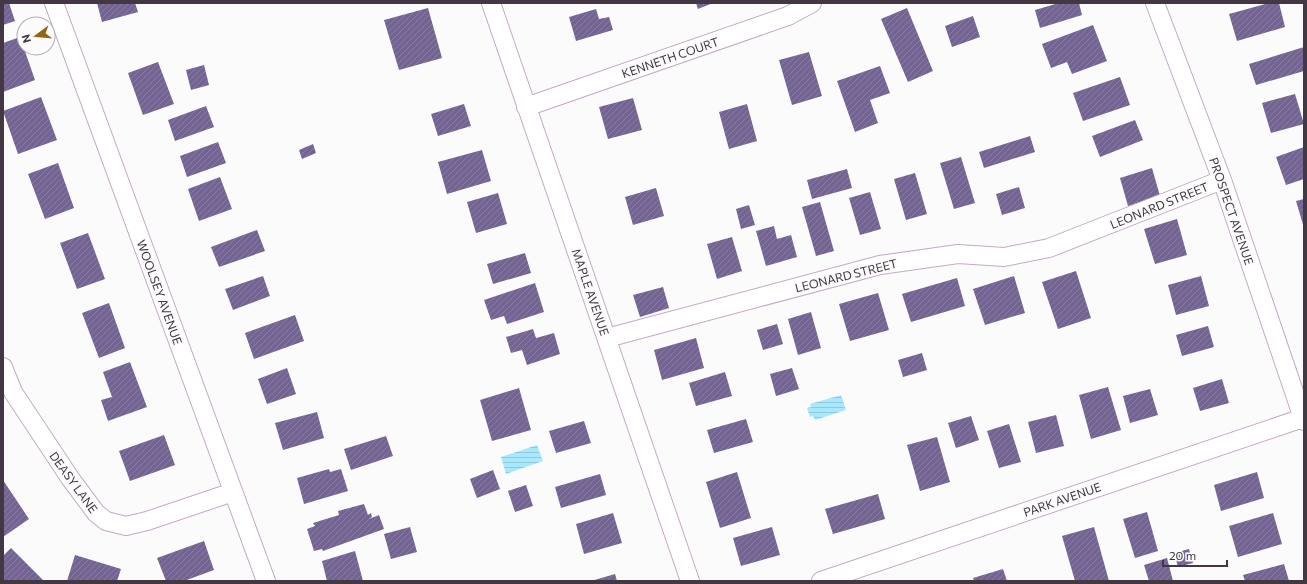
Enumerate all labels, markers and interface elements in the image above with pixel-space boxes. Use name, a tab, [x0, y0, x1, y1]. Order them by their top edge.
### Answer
north arrow	[16, 16, 56, 56]
text: N	[19, 33, 33, 45]
street label: KENNETH COURT	[620, 34, 721, 80]
street label: PROSPECT AVENUE	[1207, 155, 1257, 267]
street label: LEONARD STREET	[1108, 179, 1211, 231]
street label: WOOLSEY AVENUE	[135, 238, 185, 346]
street label: MAPLE AVENUE	[570, 247, 612, 337]
street label: LEONARD STREET	[793, 255, 899, 294]
street label: DEASY LANE	[47, 449, 101, 515]
street label: PARK AVENUE	[1021, 479, 1103, 519]
scale bar	[1163, 542, 1227, 568]
text: 20 m	[1169, 548, 1196, 562]

